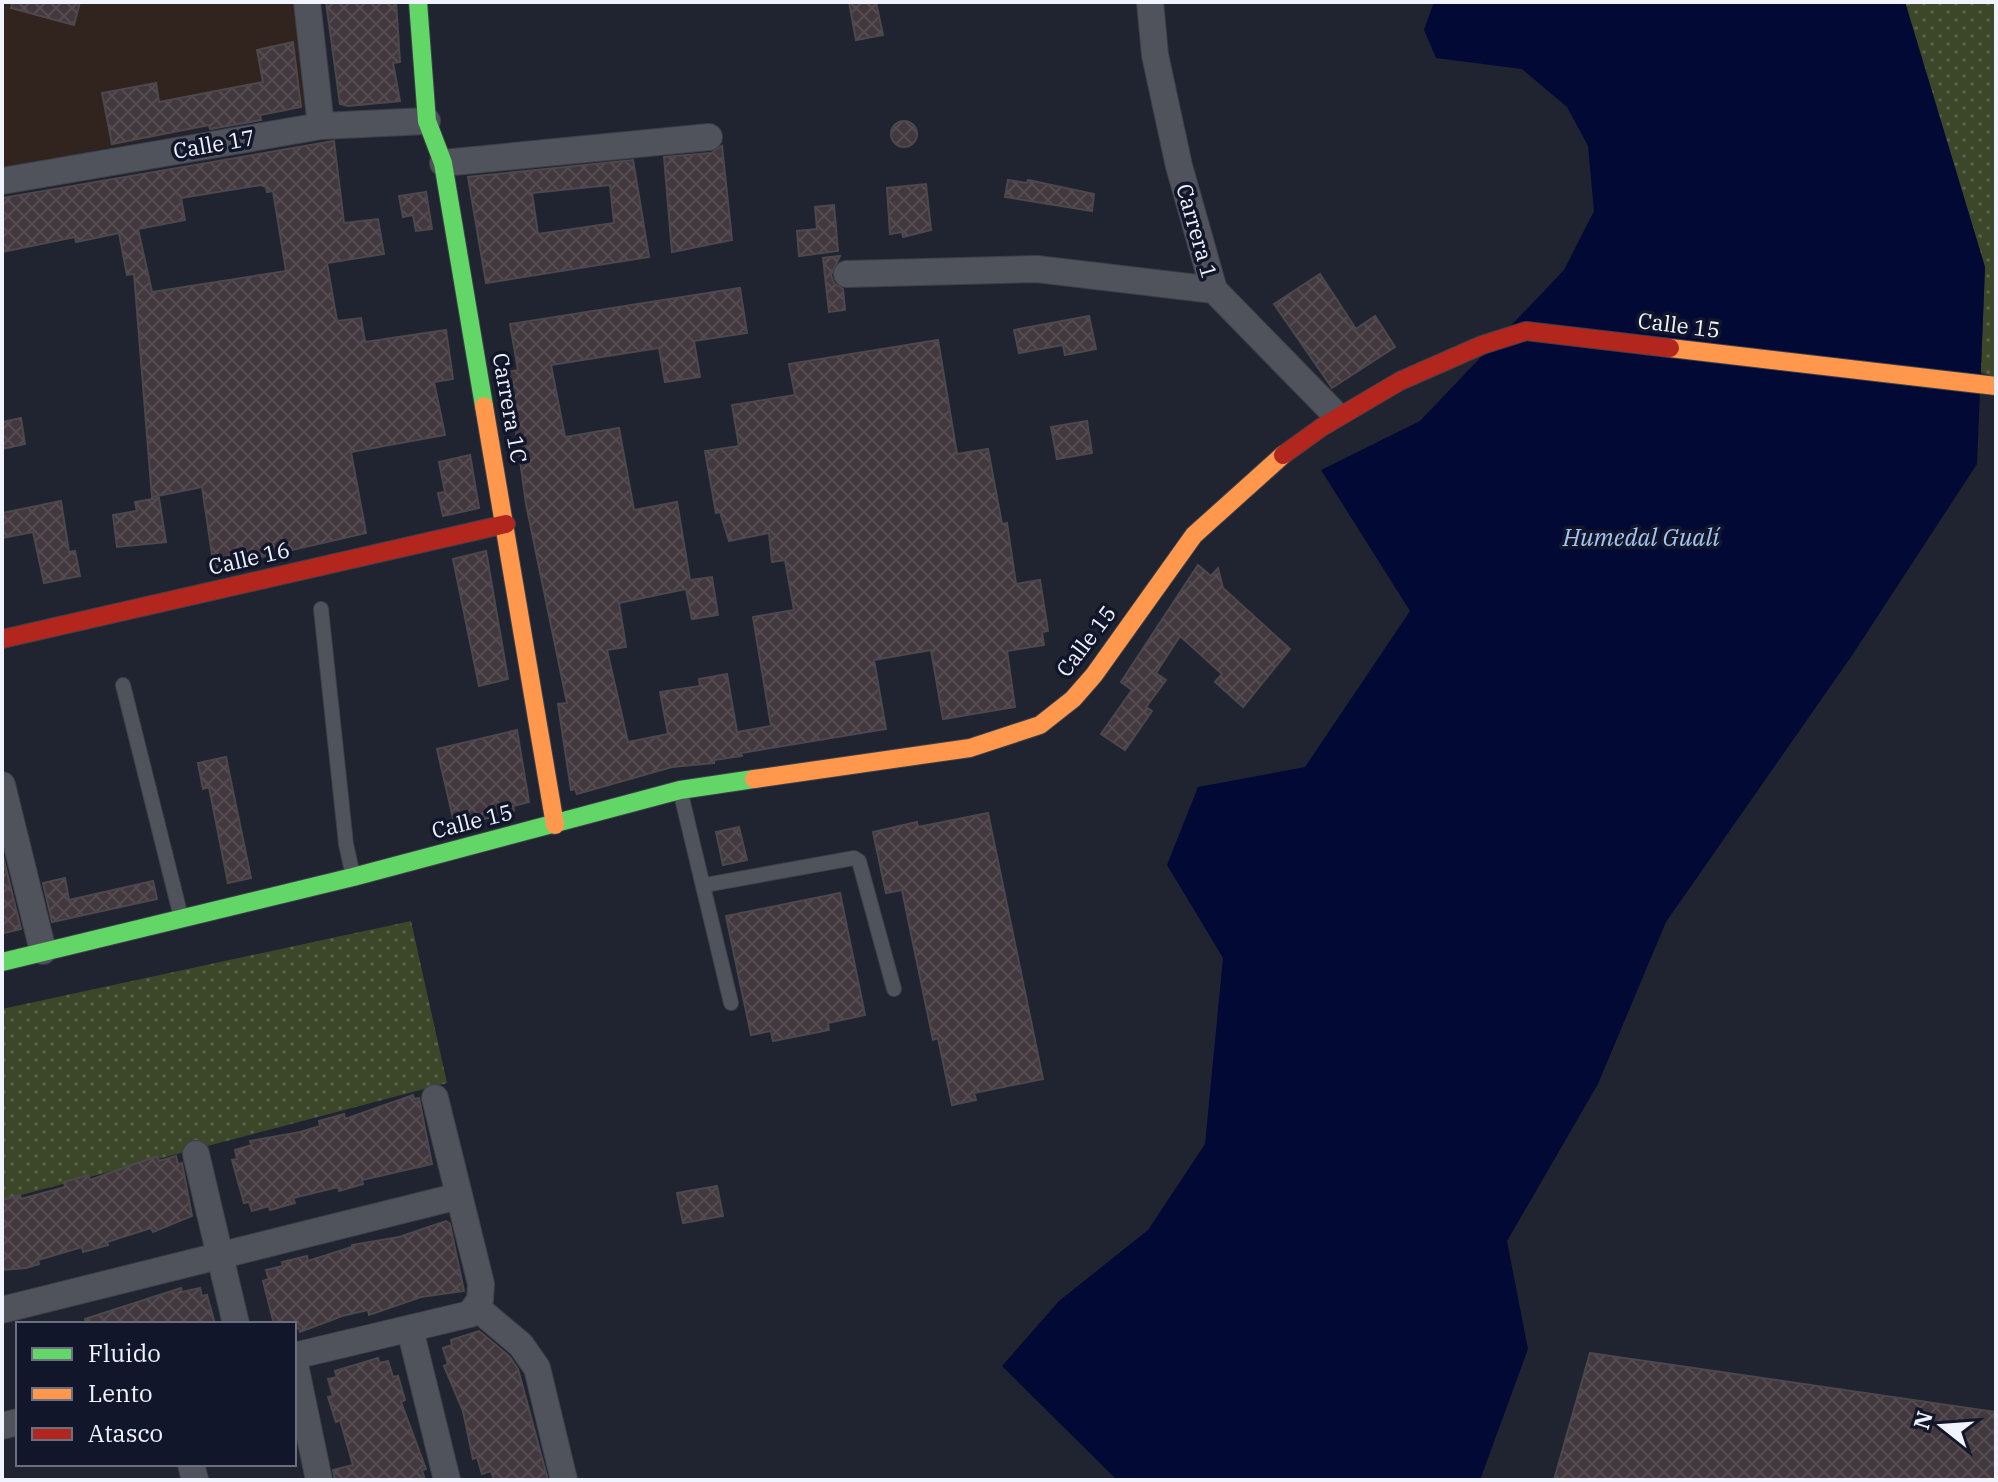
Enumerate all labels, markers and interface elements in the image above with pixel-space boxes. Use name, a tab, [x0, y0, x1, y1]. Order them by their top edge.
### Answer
street label: Calle 17	[171, 122, 257, 165]
street label: Carrera 1	[1170, 180, 1225, 282]
street label: Calle 15	[1636, 305, 1722, 344]
street label: Carrera 1C	[487, 350, 534, 465]
water label: Humedal Gualí	[1562, 521, 1721, 553]
street label: Calle 16	[205, 534, 292, 581]
street label: Calle 15	[1049, 599, 1122, 682]
street label: Calle 15	[428, 796, 515, 845]
legend	[16, 1322, 296, 1466]
text: Fluido	[88, 1337, 161, 1369]
text: Lento	[88, 1377, 152, 1409]
north arrow	[1902, 1386, 1982, 1466]
text: N	[1906, 1407, 1939, 1433]
text: Atasco	[88, 1417, 163, 1449]

